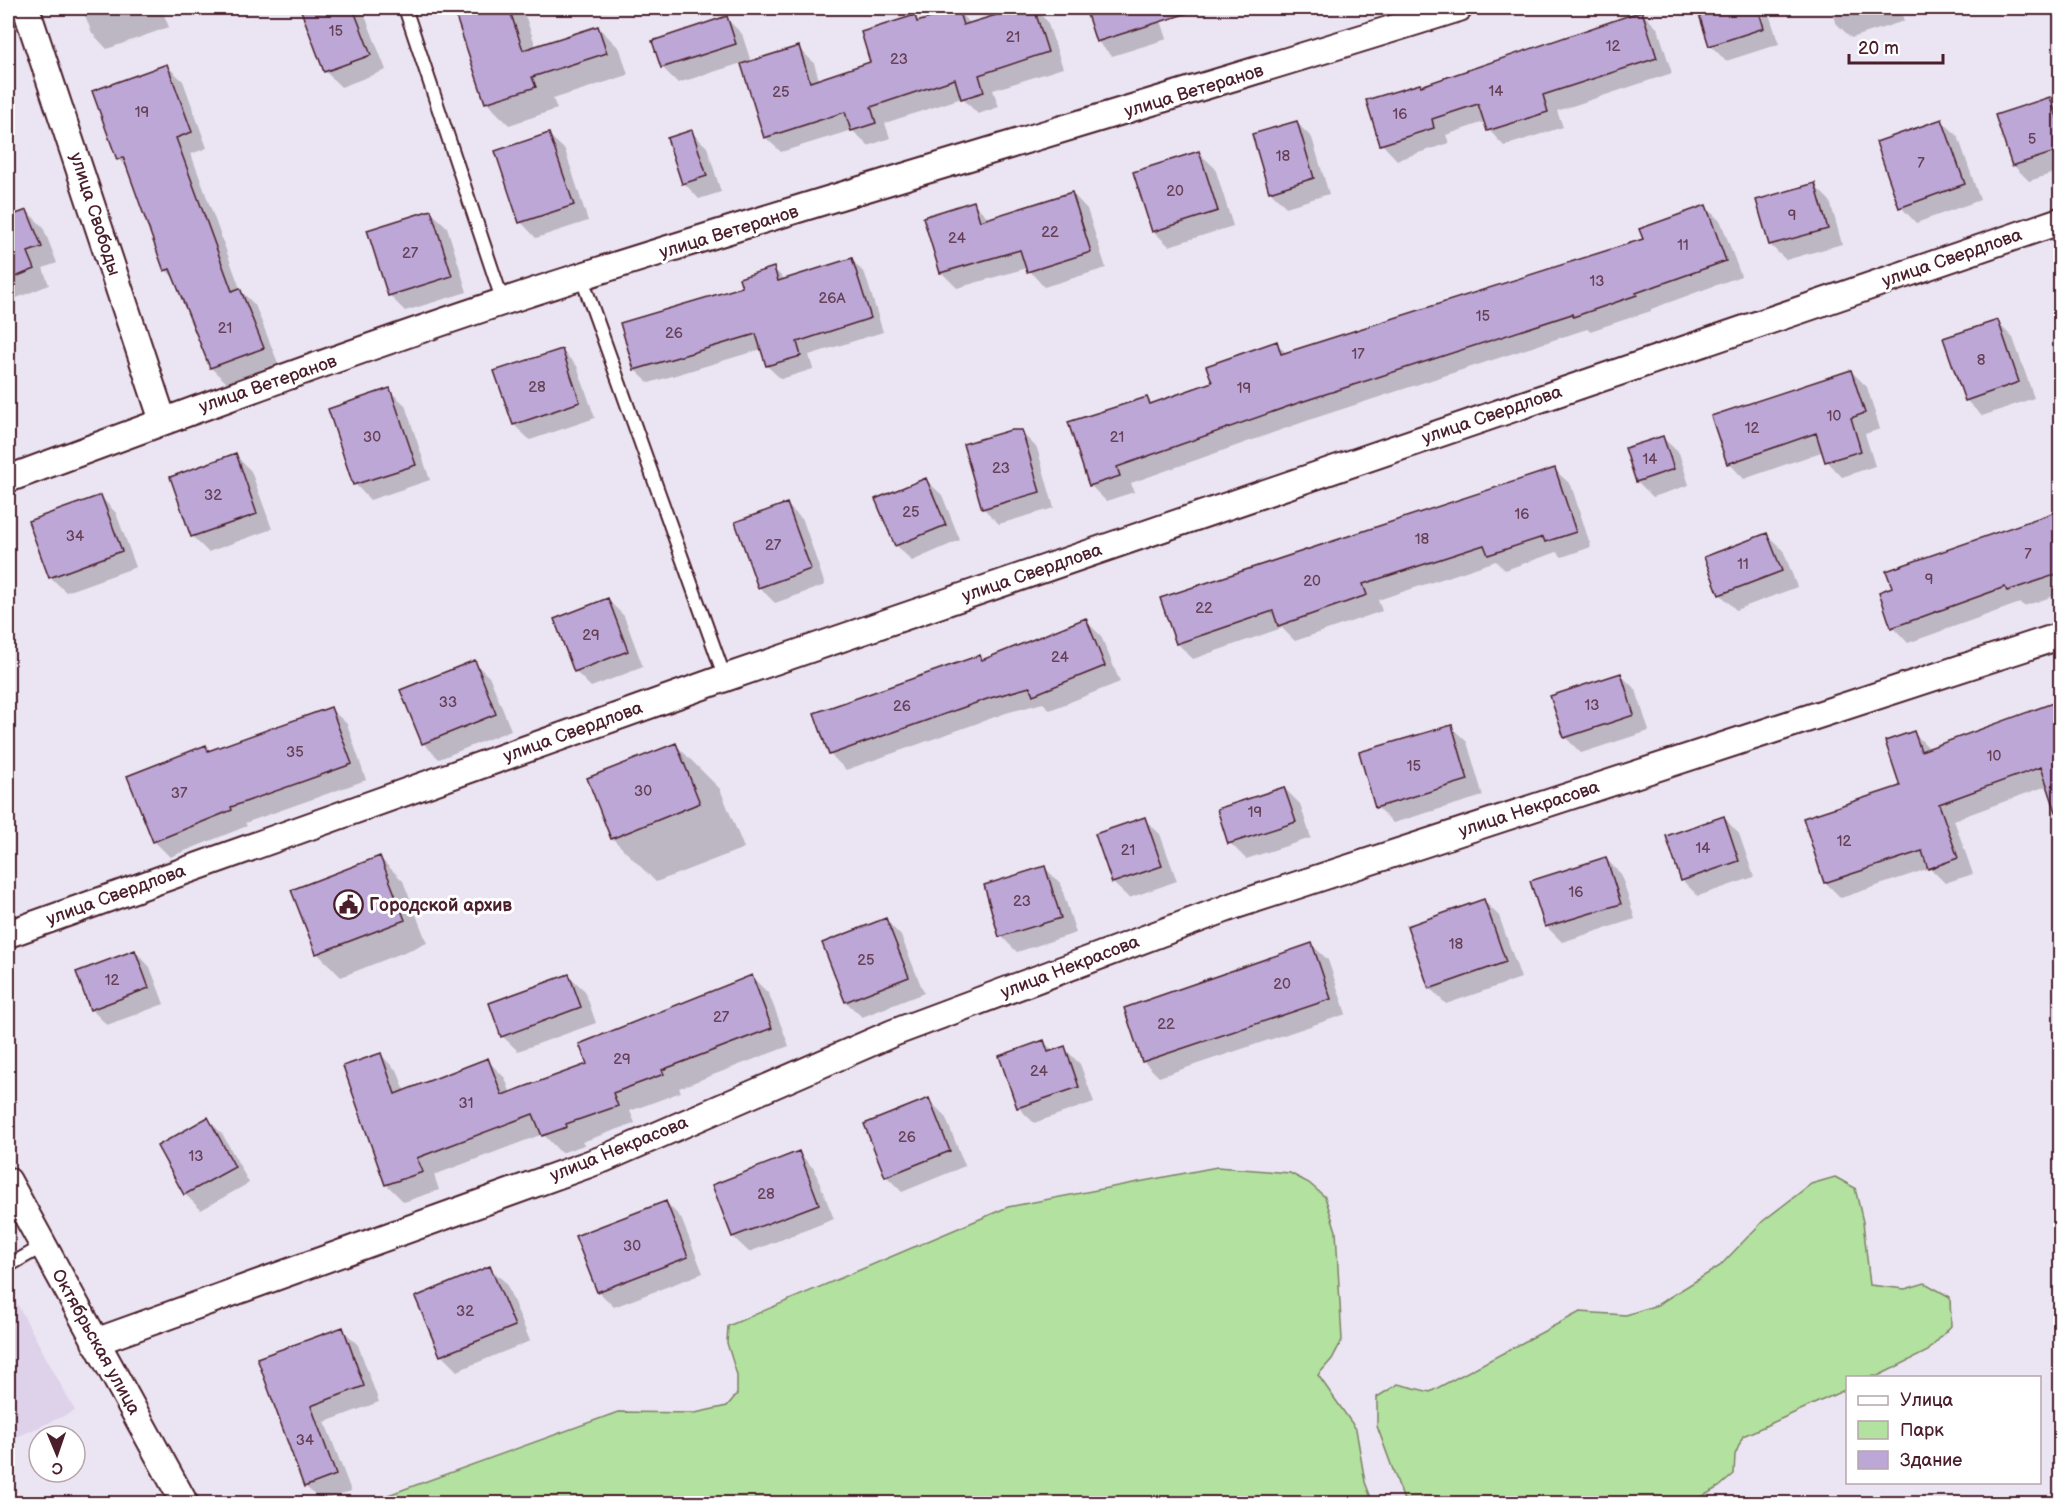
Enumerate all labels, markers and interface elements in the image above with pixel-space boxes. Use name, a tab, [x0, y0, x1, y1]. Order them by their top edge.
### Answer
house number: 15	[329, 22, 343, 41]
scale bar	[1849, 27, 1944, 65]
house number: 21	[1006, 28, 1020, 47]
house number: 12	[1606, 37, 1620, 56]
text: 20 m	[1858, 38, 1899, 59]
house number: 23	[890, 50, 908, 69]
street label: улица Ветеранов	[1122, 60, 1267, 122]
house number: 14	[1489, 82, 1503, 101]
house number: 25	[772, 83, 790, 102]
house number: 19	[135, 103, 149, 122]
house number: 16	[1393, 105, 1407, 124]
house number: 5	[2028, 130, 2036, 149]
house number: 18	[1276, 147, 1291, 166]
street label: улица Свободы	[65, 150, 125, 278]
house number: 7	[1917, 154, 1925, 173]
house number: 20	[1166, 182, 1184, 201]
street label: улица Ветеранов	[657, 201, 802, 263]
house number: 9	[1788, 206, 1796, 225]
house number: 22	[1041, 223, 1059, 242]
street label: улица Свердлова	[1879, 224, 2025, 292]
house number: 24	[948, 229, 966, 248]
house number: 11	[1677, 236, 1689, 255]
house number: 27	[402, 244, 419, 263]
house number: 13	[1589, 272, 1605, 291]
house number: 26А	[818, 289, 846, 308]
house number: 15	[1476, 307, 1490, 326]
house number: 21	[218, 319, 232, 338]
house number: 26	[665, 324, 683, 343]
house number: 17	[1351, 345, 1365, 364]
street label: улица Ветеранов	[196, 350, 340, 417]
house number: 8	[1977, 351, 1986, 370]
house number: 28	[528, 378, 546, 397]
house number: 19	[1237, 379, 1251, 398]
street label: улица Свердлова	[1419, 381, 1565, 449]
house number: 10	[1827, 407, 1841, 426]
house number: 12	[1745, 419, 1759, 438]
house number: 30	[363, 428, 381, 447]
house number: 21	[1110, 428, 1124, 447]
house number: 14	[1643, 450, 1657, 469]
house number: 23	[992, 459, 1010, 478]
house number: 32	[204, 486, 222, 505]
house number: 25	[902, 503, 920, 522]
house number: 16	[1515, 505, 1529, 524]
house number: 34	[66, 527, 84, 546]
house number: 18	[1415, 530, 1430, 549]
house number: 27	[765, 536, 782, 555]
street label: улица Свердлова	[959, 539, 1105, 607]
house number: 7	[2024, 545, 2032, 564]
house number: 11	[1737, 555, 1749, 574]
house number: 9	[1925, 570, 1933, 589]
house number: 20	[1303, 572, 1321, 591]
house number: 22	[1195, 599, 1213, 618]
house number: 29	[582, 626, 600, 645]
house number: 24	[1051, 648, 1069, 667]
house number: 33	[439, 693, 457, 712]
house number: 13	[1584, 696, 1600, 715]
street label: улица Свердлова	[501, 697, 646, 767]
house number: 26	[893, 697, 911, 716]
house number: 35	[286, 743, 304, 762]
house number: 10	[1987, 747, 2001, 766]
house number: 15	[1407, 757, 1421, 776]
street label: улица Некрасова	[1456, 776, 1602, 842]
house number: 30	[634, 782, 652, 801]
house number: 37	[171, 784, 188, 803]
house number: 19	[1248, 803, 1262, 822]
house number: 12	[1837, 832, 1851, 851]
house number: 14	[1696, 839, 1710, 858]
house number: 21	[1121, 841, 1135, 860]
street label: улица Свердлова	[44, 860, 189, 930]
house number: 16	[1569, 883, 1583, 902]
public building icon: Городской архив	[332, 889, 364, 921]
house number: 23	[1013, 892, 1031, 911]
place label: Городской архив	[369, 895, 512, 916]
street label: улица Некрасова	[998, 931, 1143, 1003]
house number: 18	[1449, 935, 1464, 954]
house number: 25	[857, 951, 875, 970]
house number: 12	[105, 971, 119, 990]
house number: 20	[1273, 975, 1291, 994]
house number: 27	[713, 1008, 730, 1027]
house number: 22	[1157, 1015, 1175, 1034]
house number: 29	[613, 1050, 631, 1069]
house number: 24	[1030, 1062, 1048, 1081]
house number: 31	[458, 1094, 474, 1113]
street label: улица Некрасова	[547, 1112, 691, 1186]
house number: 26	[898, 1128, 916, 1147]
house number: 13	[188, 1147, 204, 1166]
house number: 28	[757, 1185, 775, 1204]
house number: 30	[623, 1237, 641, 1256]
street label: Октябрьская улица	[47, 1266, 145, 1419]
house number: 32	[456, 1302, 474, 1321]
legend	[1846, 1376, 2041, 1484]
text: Улица	[1900, 1390, 1954, 1411]
text: Парк	[1900, 1420, 1944, 1441]
north arrow	[27, 1424, 87, 1484]
house number: 34	[296, 1431, 314, 1450]
text: Здание	[1900, 1450, 1962, 1471]
text: С	[52, 1458, 63, 1477]

